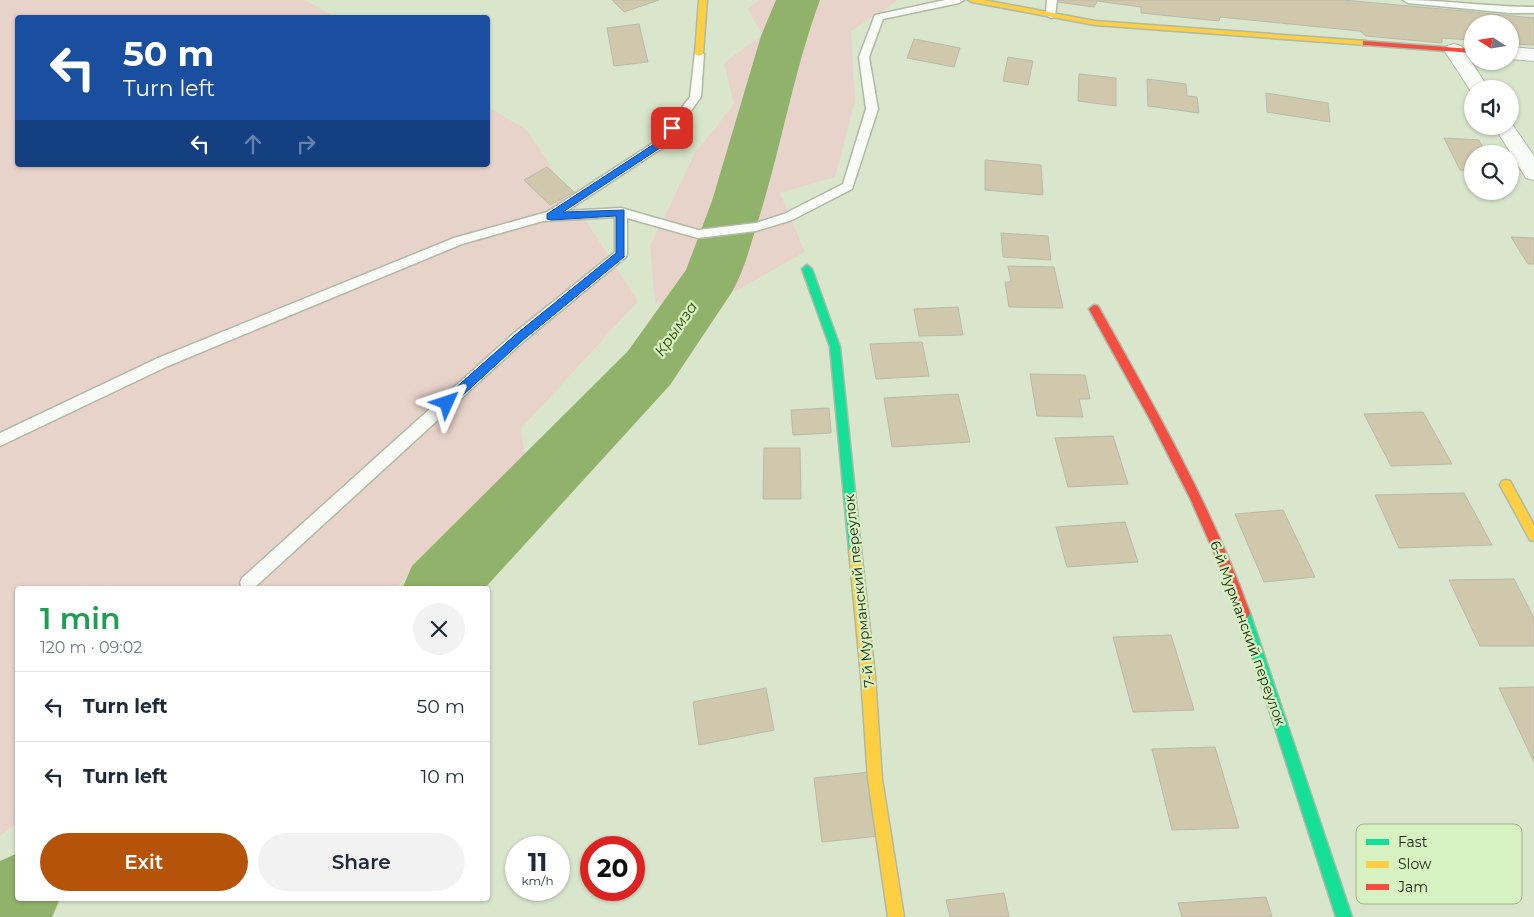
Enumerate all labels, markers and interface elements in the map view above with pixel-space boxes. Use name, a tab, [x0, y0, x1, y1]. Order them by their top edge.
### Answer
north arrow	[1464, 15, 1519, 70]
map controls	[1464, 15, 1519, 200]
text: 50 m	[123, 32, 214, 75]
icon: left	[40, 35, 105, 100]
text: Turn left	[123, 75, 215, 102]
button: sound	[1464, 80, 1519, 135]
pin	[651, 107, 693, 149]
icon: arrive	[658, 114, 686, 142]
icon: left	[186, 130, 214, 158]
icon: ahead	[239, 130, 267, 158]
icon: right	[292, 130, 320, 158]
button: search	[1464, 145, 1519, 200]
water label: Крымза	[650, 298, 701, 360]
position arrow	[420, 376, 472, 428]
street label: 7-й Мурманский переулок	[840, 493, 878, 689]
street label: 6-й Мурманский переулок	[1206, 538, 1290, 728]
text: 1 min	[40, 600, 121, 637]
button: close	[413, 603, 465, 655]
text: 120 m · 09:02	[40, 638, 142, 657]
icon: left	[40, 693, 68, 721]
text: Turn left	[83, 695, 168, 718]
text: 50 m	[417, 695, 465, 718]
icon: left	[40, 763, 68, 791]
text: Turn left	[83, 765, 168, 788]
text: 10 m	[420, 765, 465, 788]
legend	[1356, 824, 1522, 904]
button: Exit	[40, 833, 248, 891]
button: Share	[258, 833, 465, 891]
text: Fast	[1398, 833, 1428, 851]
speed limit sign: 20	[580, 836, 645, 901]
text: 11	[528, 847, 547, 877]
text: Slow	[1398, 855, 1432, 873]
text: km/h	[521, 873, 554, 888]
text: Jam	[1397, 878, 1428, 896]

